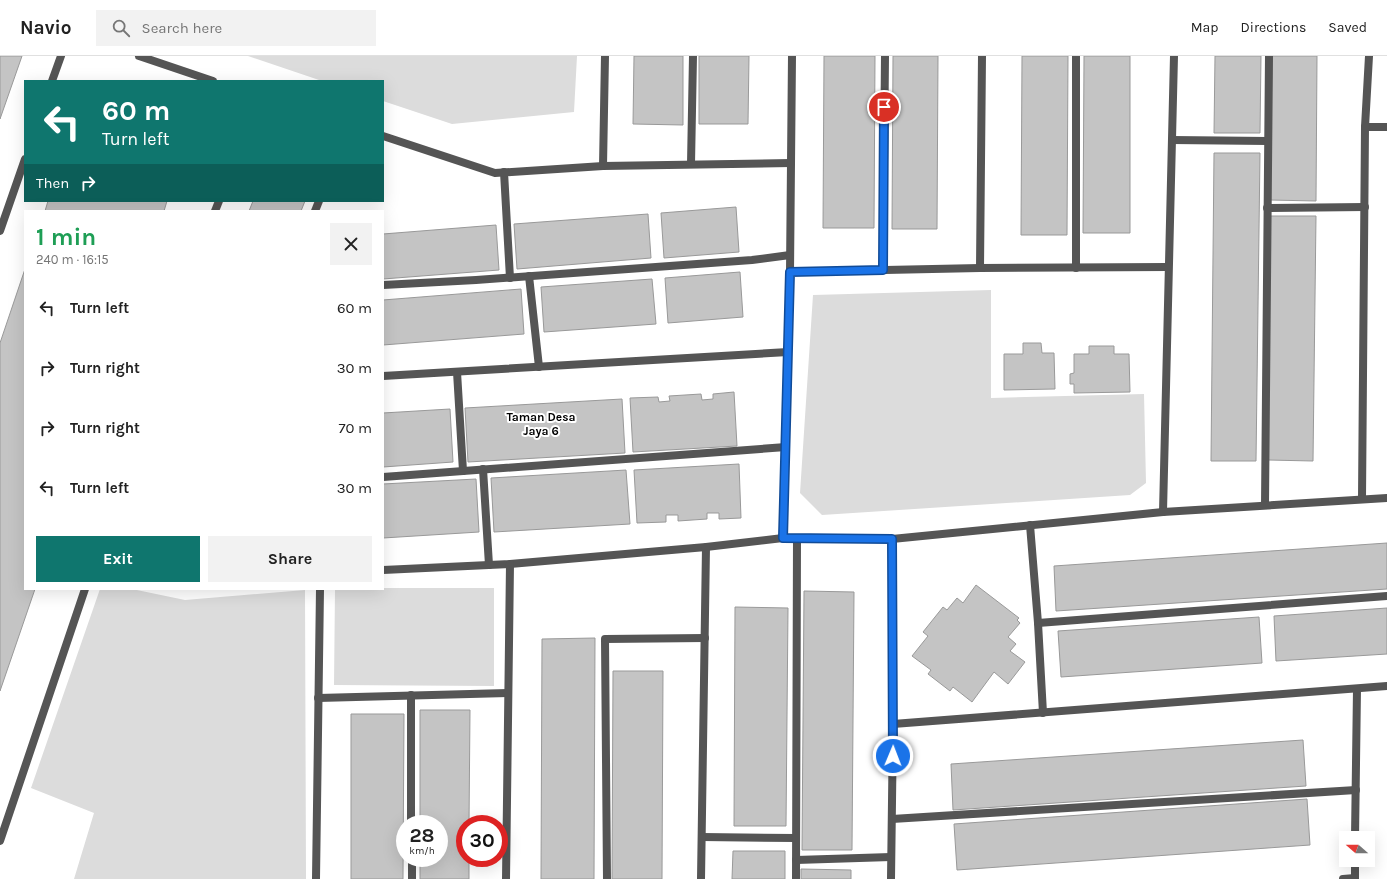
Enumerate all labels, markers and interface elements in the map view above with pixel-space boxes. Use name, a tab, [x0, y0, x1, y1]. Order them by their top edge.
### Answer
search box	[96, 10, 376, 46]
text: Navio	[20, 17, 72, 39]
icon: search	[110, 17, 132, 39]
text: Search here	[142, 19, 222, 37]
text: Map	[1191, 19, 1219, 36]
text: Directions	[1241, 19, 1306, 36]
text: Saved	[1328, 19, 1367, 36]
pin	[867, 90, 901, 124]
text: 60 m	[102, 94, 170, 127]
icon: left	[36, 96, 88, 148]
icon: arrive	[873, 96, 895, 118]
text: Turn left	[102, 128, 170, 150]
icon: right	[77, 172, 99, 194]
text: Then	[36, 174, 69, 192]
text: 1 min	[36, 223, 96, 251]
button: close	[330, 223, 372, 265]
text: 240 m · 16:15	[36, 252, 109, 267]
icon: left	[36, 297, 58, 319]
text: Turn left	[70, 299, 129, 317]
text: 60 m	[337, 299, 372, 317]
icon: right	[36, 357, 58, 379]
text: Turn right	[70, 359, 140, 377]
text: 30 m	[337, 359, 372, 377]
district label: Taman Desa Jaya 6	[506, 410, 576, 438]
icon: right	[36, 417, 58, 439]
text: Turn right	[70, 419, 140, 437]
text: 70 m	[338, 419, 372, 437]
icon: left	[36, 477, 58, 499]
text: Turn left	[70, 479, 129, 497]
text: 30 m	[337, 479, 372, 497]
button: Exit	[36, 536, 200, 582]
button: Share	[208, 536, 372, 582]
position arrow	[872, 735, 914, 777]
speed limit sign: 30	[456, 815, 508, 867]
text: 28	[409, 824, 435, 847]
north arrow	[1339, 831, 1375, 867]
map controls	[1339, 831, 1375, 867]
text: km/h	[409, 845, 435, 857]

